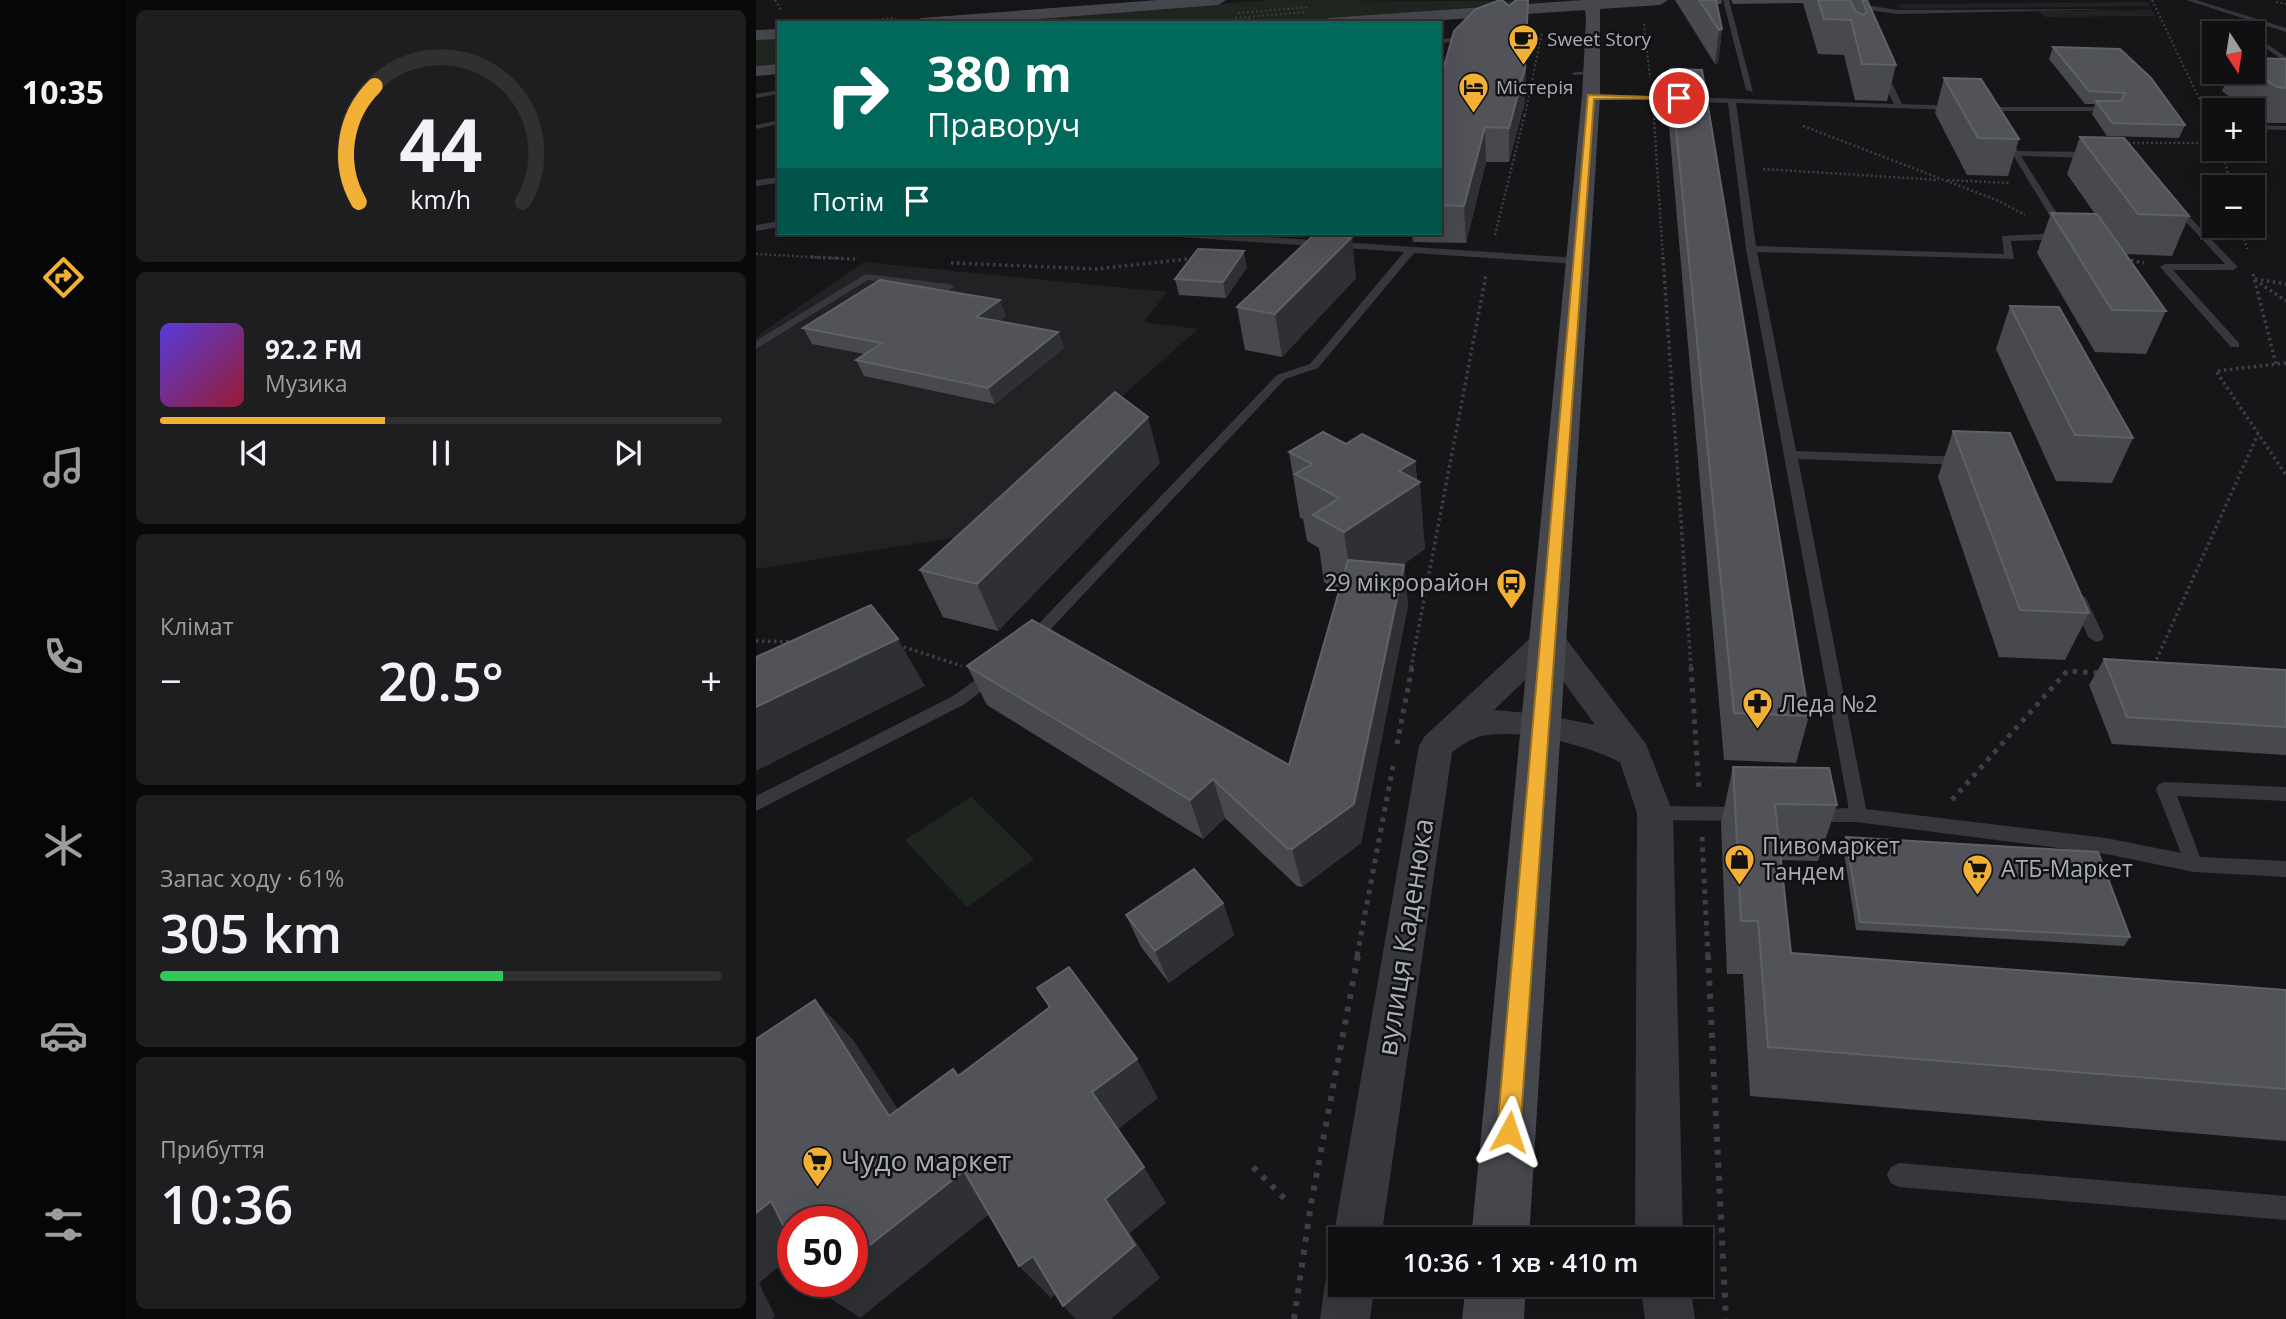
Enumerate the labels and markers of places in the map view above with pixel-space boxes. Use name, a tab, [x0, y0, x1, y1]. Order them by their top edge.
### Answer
cafe icon: Sweet Story	[1507, 22, 1541, 66]
place label: Sweet Story	[1547, 26, 1652, 52]
pin	[1649, 68, 1709, 128]
hotel icon: Містерія	[1456, 70, 1490, 114]
place label: Містерія	[1496, 74, 1574, 100]
place label: 29 мікрорайон	[1324, 566, 1489, 598]
bus stop icon: 29 мікрорайон	[1495, 566, 1529, 610]
pharmacy icon: Леда №2	[1740, 687, 1774, 731]
place label: Леда №2	[1780, 687, 1878, 719]
place label: Пивомаркет Тандем	[1762, 829, 1900, 887]
shop icon: Пивомаркет Тандем	[1722, 842, 1756, 886]
supermarket icon: АТБ-Маркет	[1961, 852, 1995, 896]
place label: АТБ-Маркет	[2001, 852, 2133, 884]
place label: Чудо маркет	[841, 1141, 1011, 1179]
supermarket icon: Чудо маркет	[801, 1144, 835, 1188]

